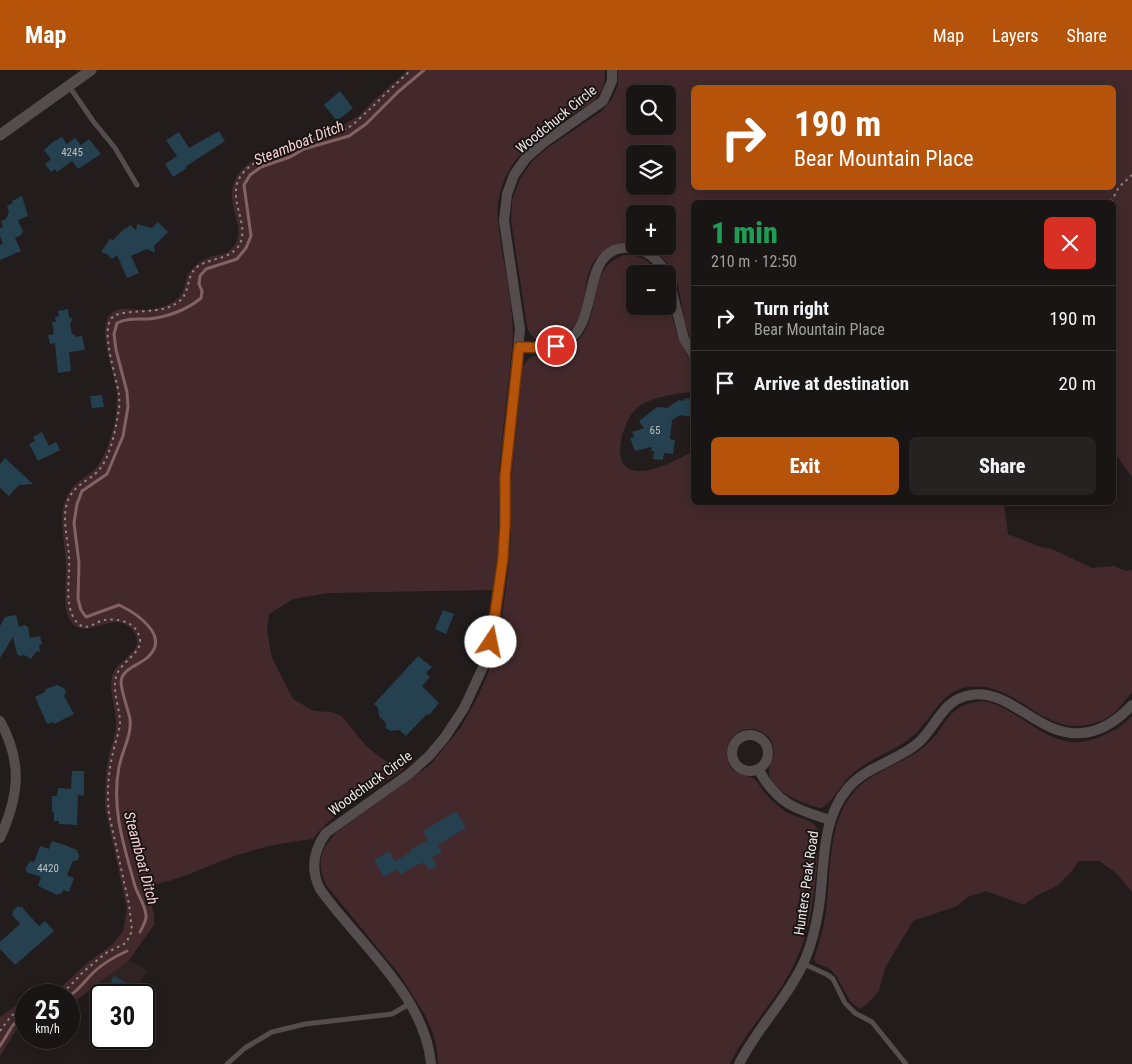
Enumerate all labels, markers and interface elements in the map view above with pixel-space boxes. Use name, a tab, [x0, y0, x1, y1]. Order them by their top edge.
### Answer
text: Map	[25, 21, 66, 49]
text: Map	[933, 25, 964, 46]
text: Layers	[992, 25, 1039, 46]
text: Share	[1067, 25, 1107, 46]
street label: Woodchuck Circle	[513, 81, 600, 156]
map controls	[626, 85, 676, 315]
button: search	[626, 85, 676, 135]
text: 190 m	[794, 104, 881, 145]
icon: right	[711, 105, 776, 170]
water label: Steamboat Ditch	[251, 117, 347, 169]
button: layers	[626, 145, 676, 195]
house number: 4245	[61, 146, 83, 159]
text: Bear Mountain Place	[794, 146, 974, 171]
button: +	[626, 205, 676, 255]
text: 1 min	[711, 215, 778, 250]
button: close	[1044, 217, 1096, 269]
text: 210 m · 12:50	[711, 252, 797, 271]
button: −	[626, 265, 676, 315]
text: Turn right	[754, 297, 829, 320]
icon: right	[711, 304, 739, 332]
text: 190 m	[1049, 307, 1096, 330]
text: Bear Mountain Place	[754, 320, 885, 339]
pin	[535, 325, 577, 367]
icon: arrive	[542, 332, 570, 360]
icon: arrive	[711, 369, 739, 397]
text: Arrive at destination	[754, 372, 909, 395]
text: 20 m	[1059, 372, 1096, 395]
house number: 65	[650, 424, 660, 437]
button: Exit	[711, 437, 899, 495]
button: Share	[909, 437, 1096, 495]
position arrow	[464, 615, 516, 667]
street label: Woodchuck Circle	[325, 747, 415, 819]
water label: Steamboat Ditch	[120, 810, 162, 906]
street label: Hunters Peak Road	[791, 830, 821, 936]
house number: 4420	[37, 862, 59, 875]
speed limit sign: 30	[90, 984, 155, 1049]
text: 25	[35, 996, 60, 1025]
text: km/h	[35, 1022, 60, 1036]

